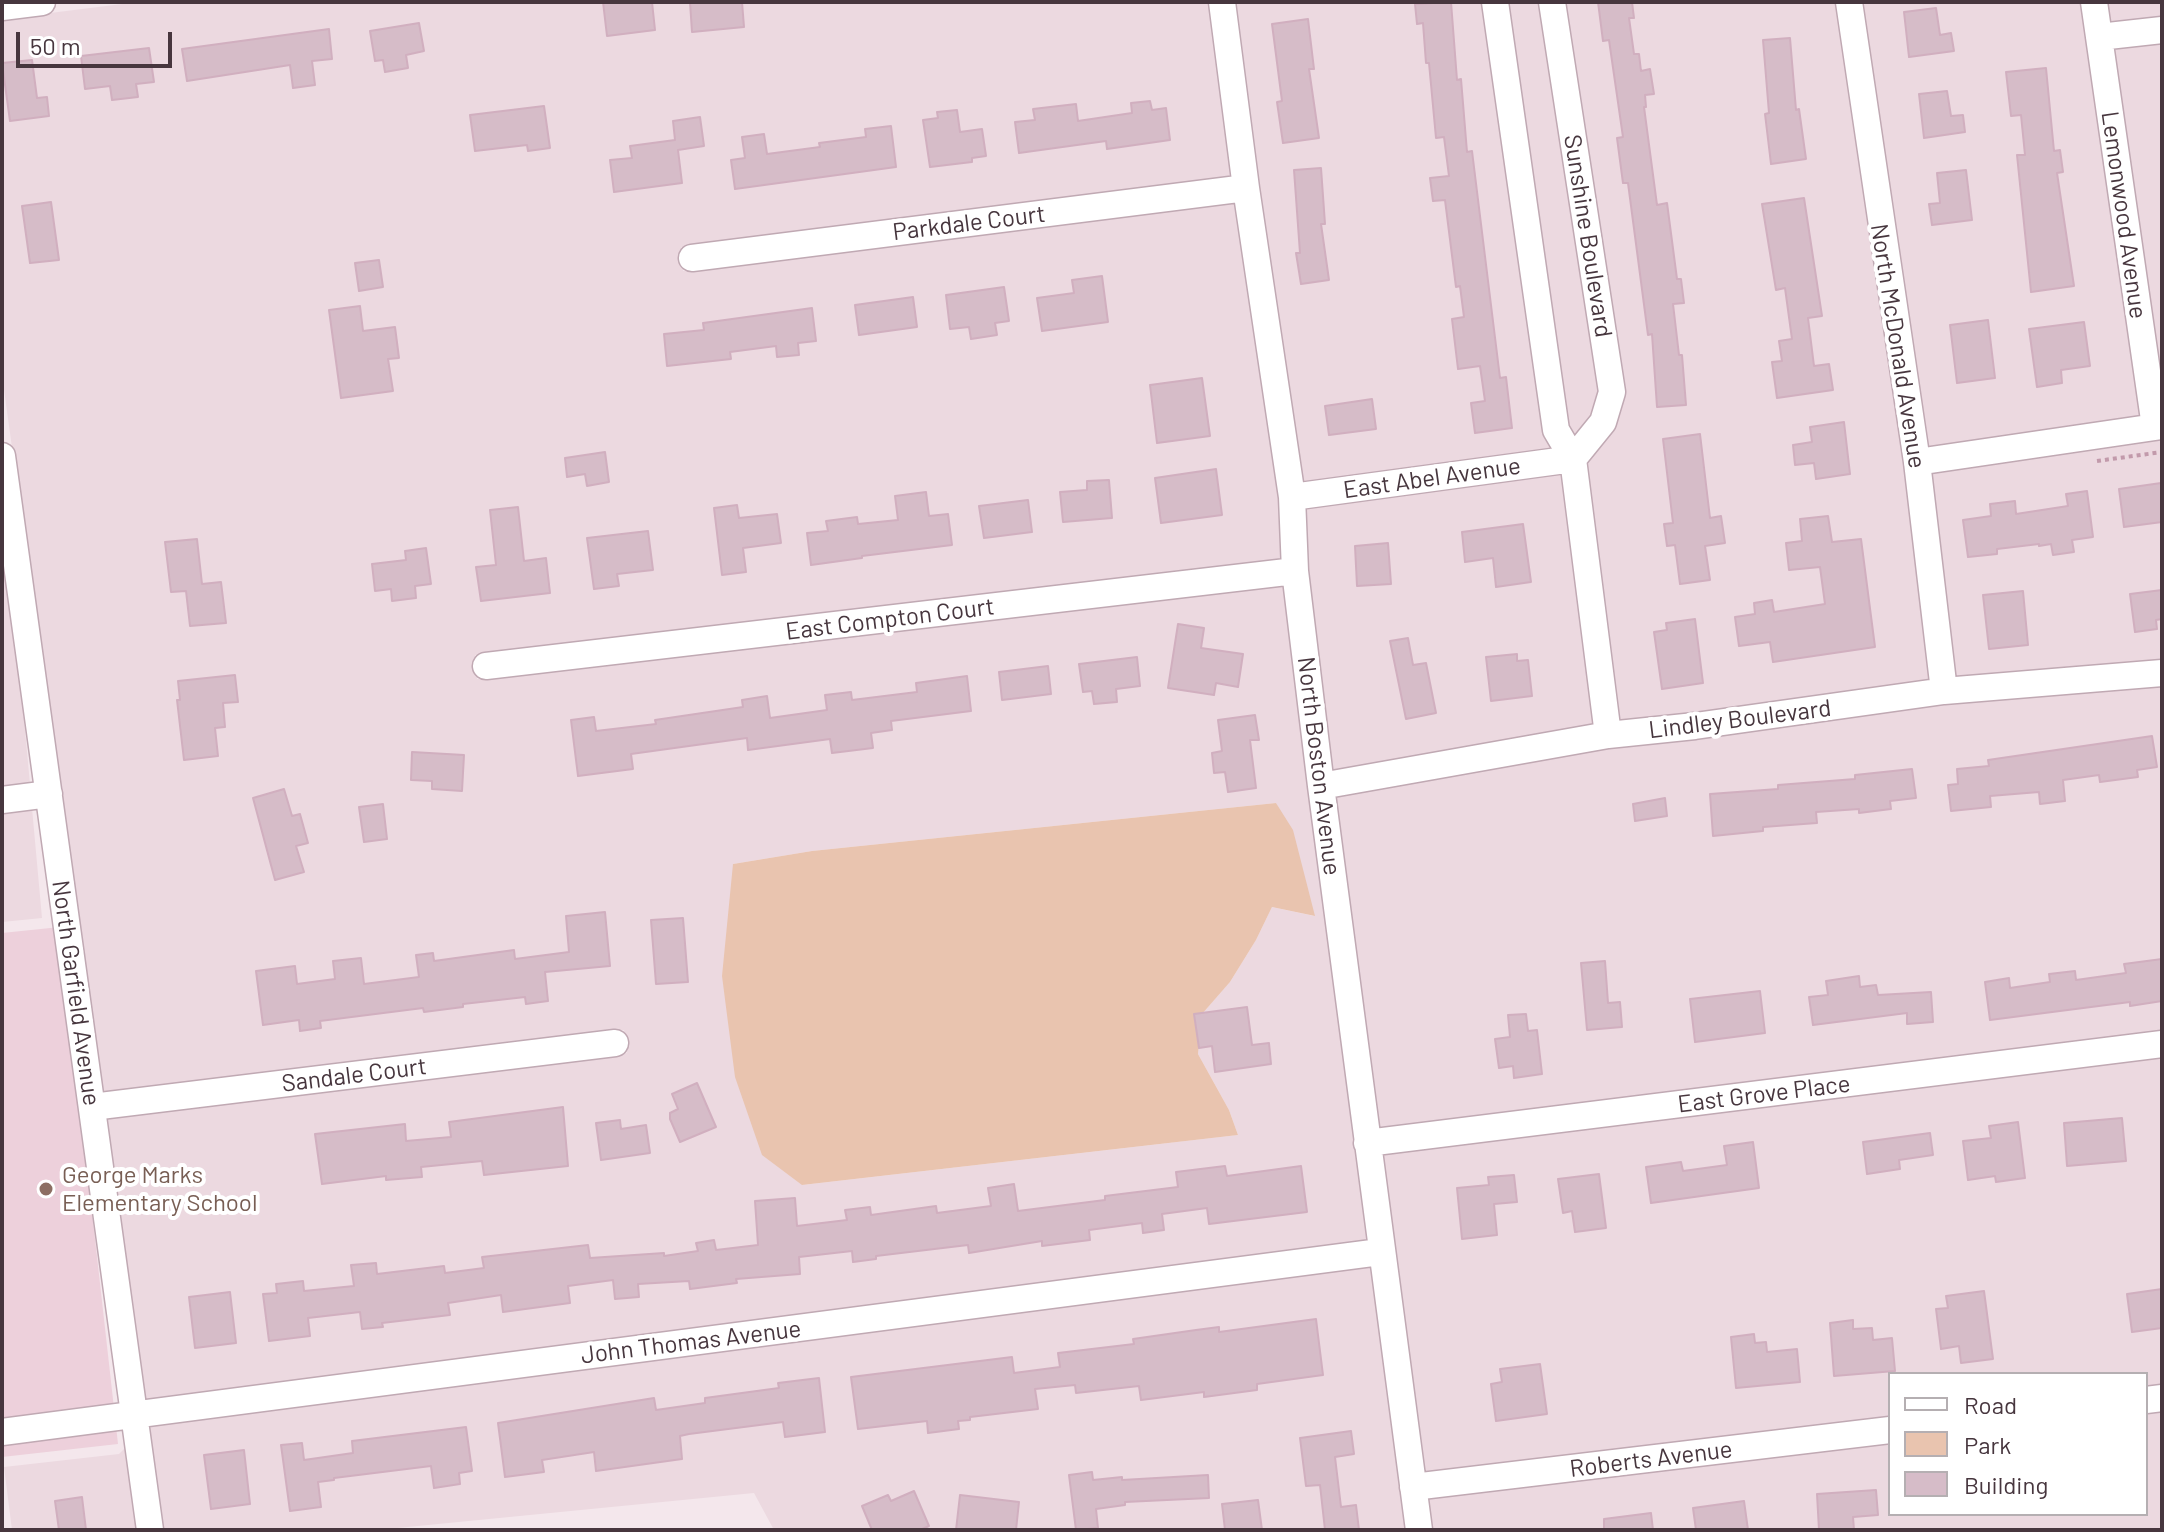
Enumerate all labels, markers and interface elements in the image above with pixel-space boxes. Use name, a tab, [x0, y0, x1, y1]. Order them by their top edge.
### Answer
scale bar	[20, 16, 176, 66]
text: 50 m	[30, 31, 81, 60]
street label: Lemonwood Avenue	[2095, 109, 2153, 321]
street label: Sunshine Boulevard	[1558, 133, 1618, 339]
street label: Parkdale Court	[891, 199, 1047, 247]
street label: North McDonald Avenue	[1864, 222, 1932, 470]
street label: East Abel Avenue	[1342, 451, 1522, 505]
street label: East Compton Court	[784, 592, 996, 646]
street label: North Boston Avenue	[1291, 655, 1347, 877]
street label: Lindley Boulevard	[1647, 694, 1833, 744]
street label: North Garfield Avenue	[46, 878, 106, 1108]
street label: Sandale Court	[280, 1052, 428, 1098]
street label: East Grove Place	[1676, 1069, 1852, 1119]
place label: George Marks Elementary School	[62, 1161, 257, 1217]
marker: George Marks Elementary School	[37, 1180, 55, 1198]
street label: John Thomas Avenue	[579, 1314, 803, 1370]
legend	[1888, 1372, 2148, 1516]
text: Road	[1964, 1390, 2017, 1419]
text: Park	[1964, 1430, 2011, 1459]
street label: Roberts Avenue	[1568, 1435, 1734, 1483]
text: Building	[1964, 1470, 2048, 1499]

